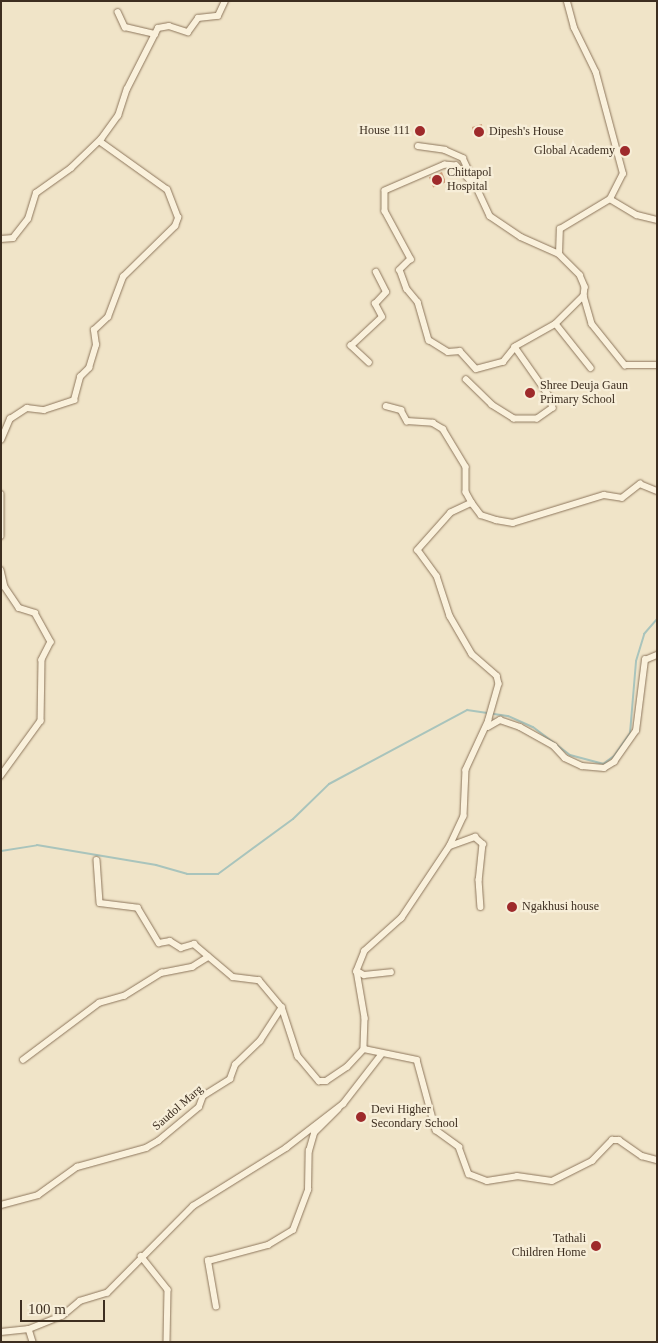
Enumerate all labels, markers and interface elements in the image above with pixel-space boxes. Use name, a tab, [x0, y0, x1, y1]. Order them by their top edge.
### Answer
place label: House 111	[351, 124, 410, 138]
marker: House 111	[414, 125, 426, 137]
place label: Dipesh's House	[489, 125, 577, 139]
marker: Dipesh's House	[473, 126, 485, 138]
place label: Global Academy	[524, 144, 615, 158]
marker: Global Academy	[619, 145, 631, 157]
place label: Chittapol Hospital	[447, 166, 498, 194]
marker: Chittapol Hospital	[431, 174, 443, 186]
place label: Shree Deuja Gaun Primary School	[540, 379, 642, 407]
marker: Shree Deuja Gaun Primary School	[524, 387, 536, 399]
place label: Ngakhusi house	[522, 900, 613, 914]
marker: Ngakhusi house	[506, 901, 518, 913]
street label: Saudol Marg	[146, 1079, 210, 1137]
place label: Devi Higher Secondary School	[371, 1103, 470, 1131]
marker: Devi Higher Secondary School	[355, 1111, 367, 1123]
place label: Tathali Children Home	[501, 1232, 586, 1260]
marker: Tathali Children Home	[590, 1240, 602, 1252]
scale bar	[22, 1290, 108, 1322]
text: 100 m	[28, 1301, 66, 1317]

